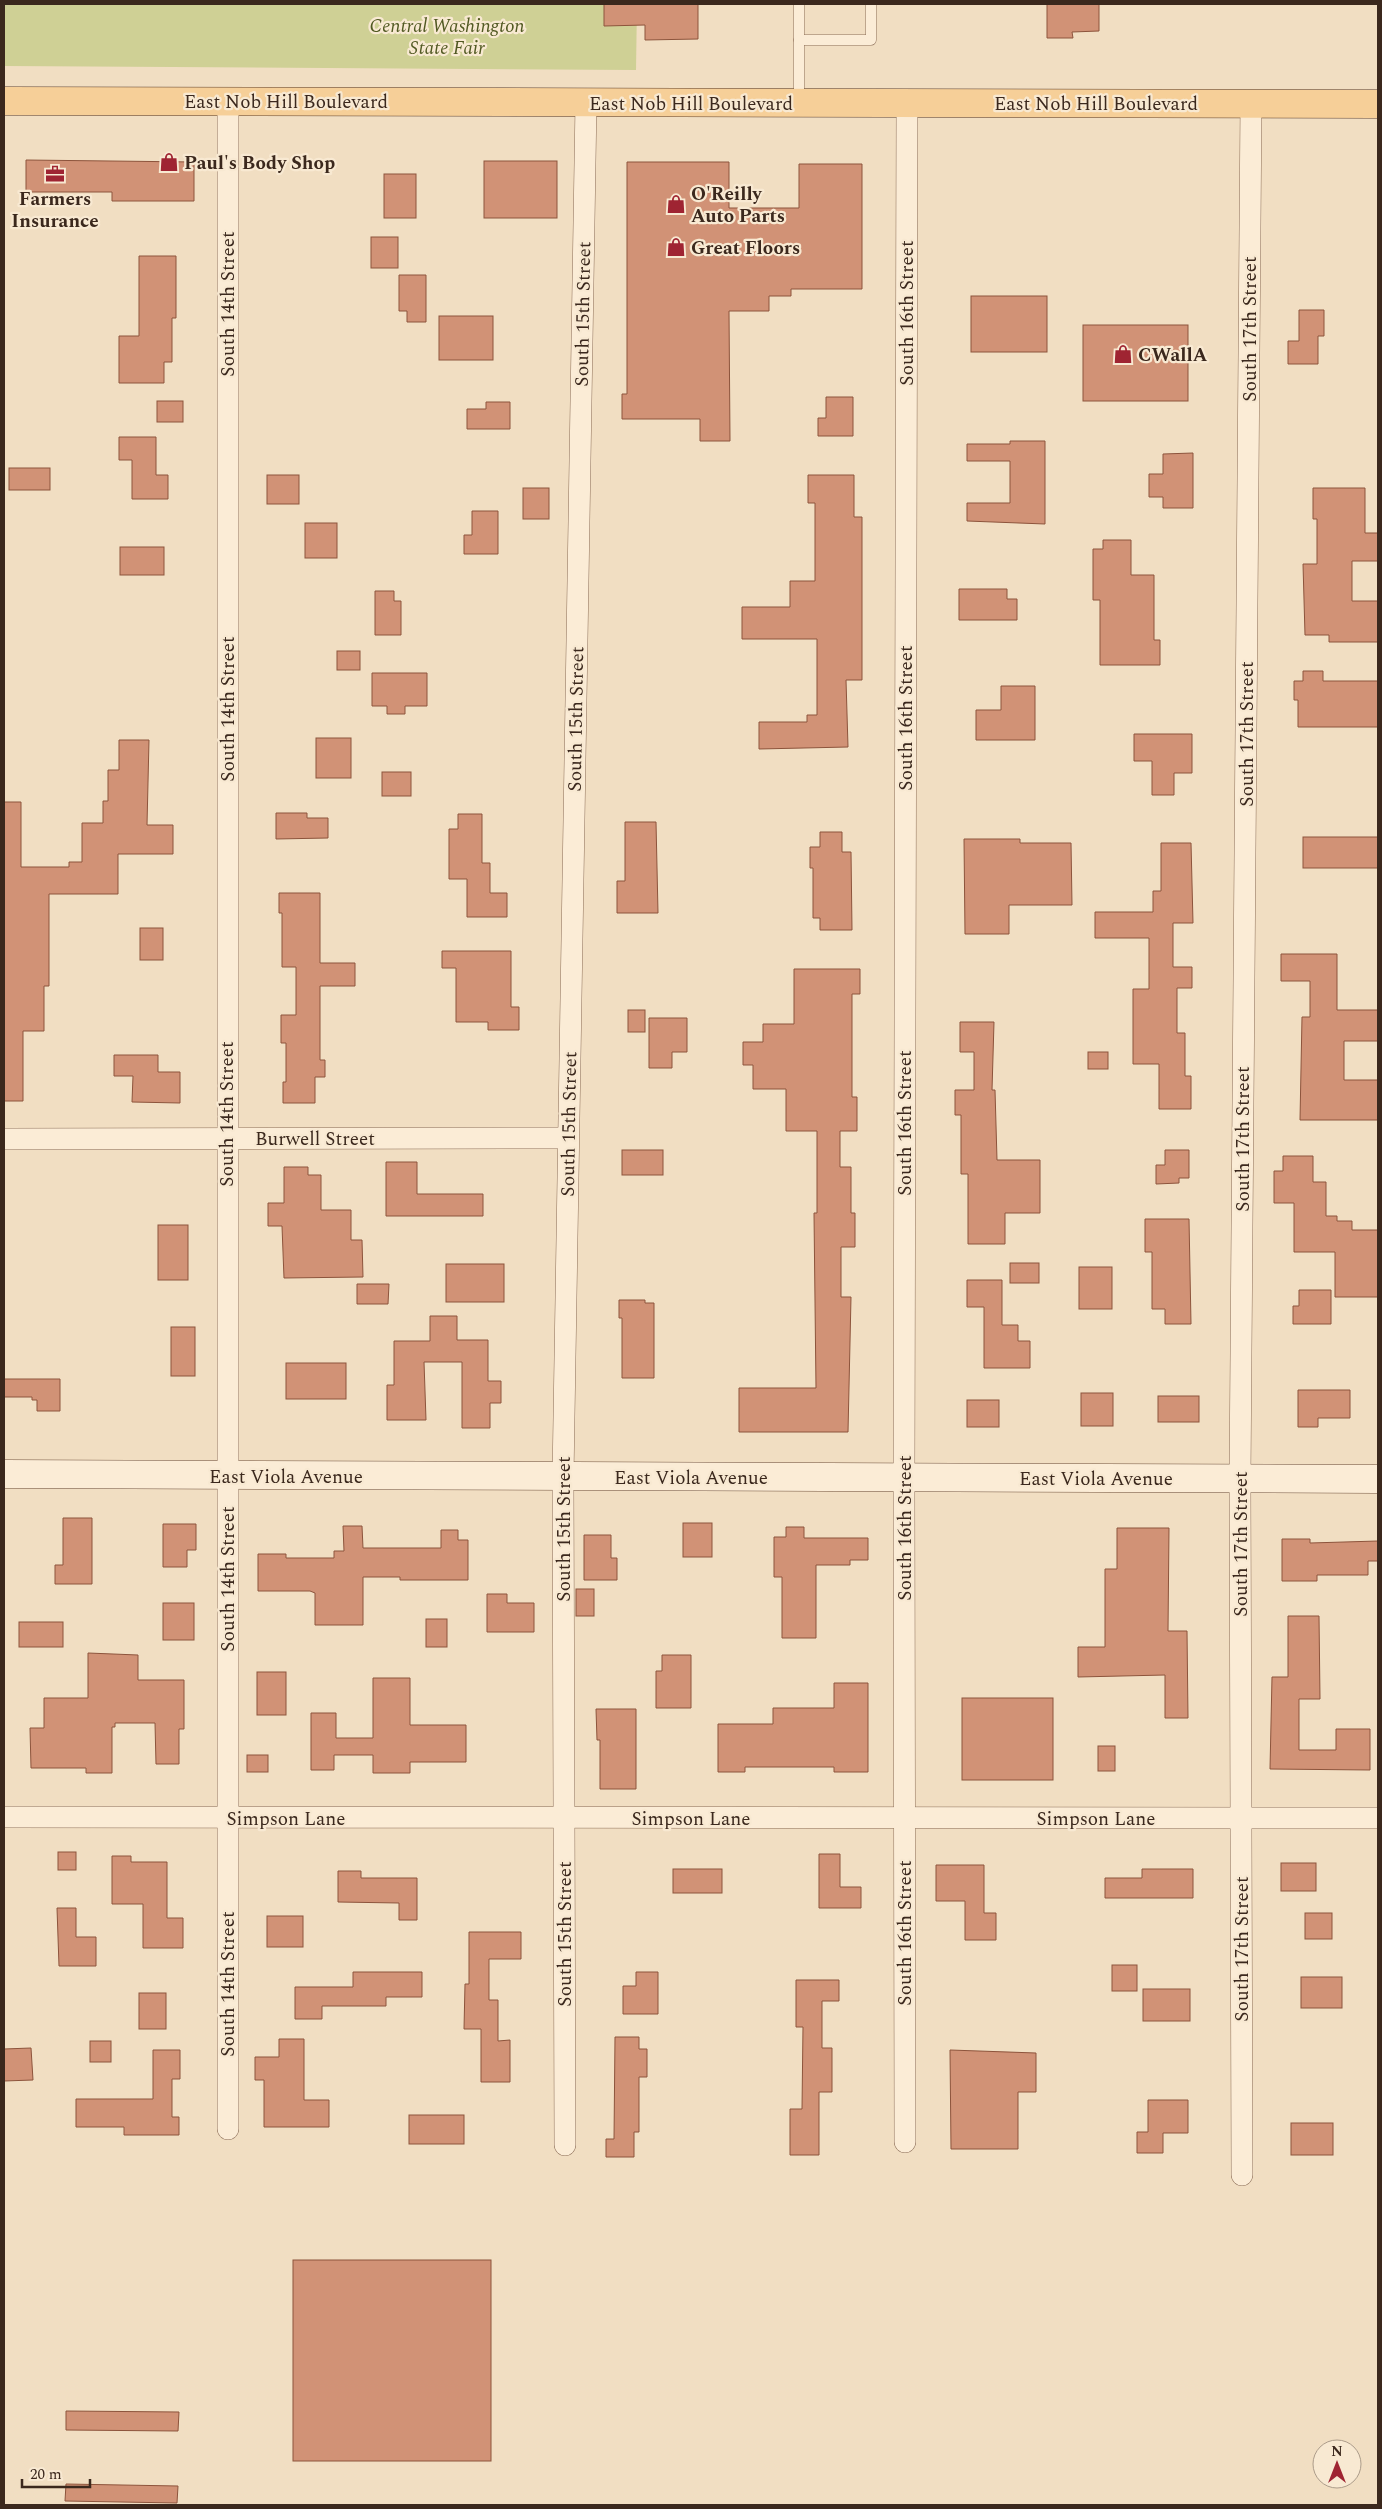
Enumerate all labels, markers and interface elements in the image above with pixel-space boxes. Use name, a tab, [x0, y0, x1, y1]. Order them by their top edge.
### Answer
park label: Central Washington State Fair	[369, 12, 525, 63]
street label: East Nob Hill Boulevard	[184, 88, 388, 117]
street label: East Nob Hill Boulevard	[589, 90, 793, 119]
street label: East Nob Hill Boulevard	[994, 90, 1198, 119]
place label: Paul's Body Shop	[184, 149, 335, 178]
shop icon: Paul's Body Shop	[158, 151, 180, 173]
office icon: Farmers Insurance	[44, 163, 66, 185]
place label: O'Reilly Auto Parts	[691, 180, 785, 231]
place label: Farmers Insurance	[11, 185, 99, 236]
shop icon: O'Reilly Auto Parts	[665, 193, 687, 215]
street label: South 14th Street	[214, 231, 243, 377]
place label: Great Floors	[691, 234, 800, 263]
shop icon: Great Floors	[665, 236, 687, 258]
street label: South 16th Street	[893, 240, 922, 386]
street label: South 15th Street	[568, 241, 599, 387]
street label: South 17th Street	[1236, 256, 1265, 402]
place label: CWallA	[1138, 341, 1208, 370]
shop icon: CWallA	[1112, 343, 1134, 365]
street label: South 14th Street	[214, 636, 243, 782]
street label: South 16th Street	[892, 645, 921, 791]
street label: South 15th Street	[561, 646, 592, 792]
street label: South 17th Street	[1233, 661, 1262, 807]
street label: South 14th Street	[213, 1041, 242, 1187]
street label: South 16th Street	[891, 1050, 920, 1196]
street label: South 15th Street	[554, 1051, 585, 1197]
street label: South 17th Street	[1229, 1066, 1258, 1212]
street label: Burwell Street	[255, 1125, 375, 1154]
street label: South 16th Street	[891, 1455, 920, 1601]
street label: South 15th Street	[550, 1456, 579, 1602]
street label: East Viola Avenue	[209, 1463, 363, 1492]
street label: East Viola Avenue	[614, 1464, 768, 1493]
street label: East Viola Avenue	[1019, 1465, 1173, 1494]
street label: South 17th Street	[1227, 1471, 1256, 1617]
street label: South 14th Street	[214, 1506, 243, 1652]
street label: Simpson Lane	[227, 1805, 345, 1834]
street label: Simpson Lane	[632, 1805, 750, 1834]
street label: Simpson Lane	[1037, 1805, 1155, 1834]
street label: South 16th Street	[891, 1860, 920, 2006]
street label: South 15th Street	[551, 1861, 580, 2007]
street label: South 17th Street	[1228, 1876, 1257, 2022]
street label: South 14th Street	[214, 1911, 243, 2057]
north arrow	[1312, 2439, 1362, 2489]
text: N	[1331, 2441, 1343, 2462]
scale bar	[22, 2456, 90, 2488]
text: 20 m	[30, 2463, 62, 2486]

